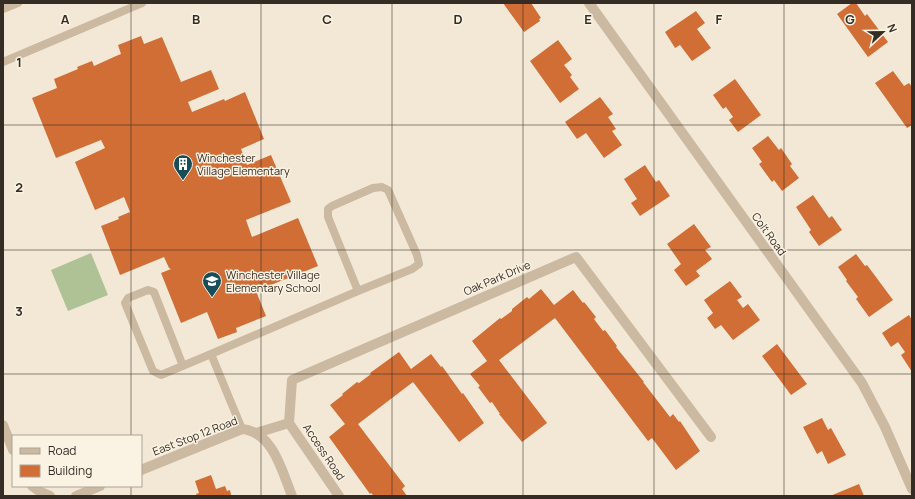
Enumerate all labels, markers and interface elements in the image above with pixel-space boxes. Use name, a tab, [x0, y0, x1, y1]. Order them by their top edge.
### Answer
text: A	[61, 10, 70, 28]
text: B	[192, 10, 200, 28]
text: C	[322, 10, 332, 28]
text: D	[453, 10, 463, 28]
text: E	[584, 10, 592, 28]
text: F	[716, 10, 723, 28]
text: G	[845, 10, 855, 28]
north arrow	[863, 12, 903, 52]
text: N	[884, 22, 901, 35]
text: 1	[16, 53, 22, 71]
place label: Winchester Village Elementary	[197, 150, 290, 178]
building icon: Winchester Village Elementary	[172, 153, 194, 181]
text: 2	[15, 178, 23, 196]
street label: Colt Road	[749, 209, 790, 258]
street label: Oak Park Drive	[461, 256, 533, 298]
place label: Winchester Village Elementary School	[226, 267, 321, 295]
school or university icon: Winchester Village Elementary School	[201, 270, 223, 298]
text: 3	[15, 302, 23, 320]
street label: East Stop 12 Road	[150, 412, 239, 459]
street label: Access Road	[300, 421, 349, 483]
legend	[12, 435, 142, 487]
text: Road	[48, 442, 76, 459]
text: Building	[48, 462, 92, 479]

